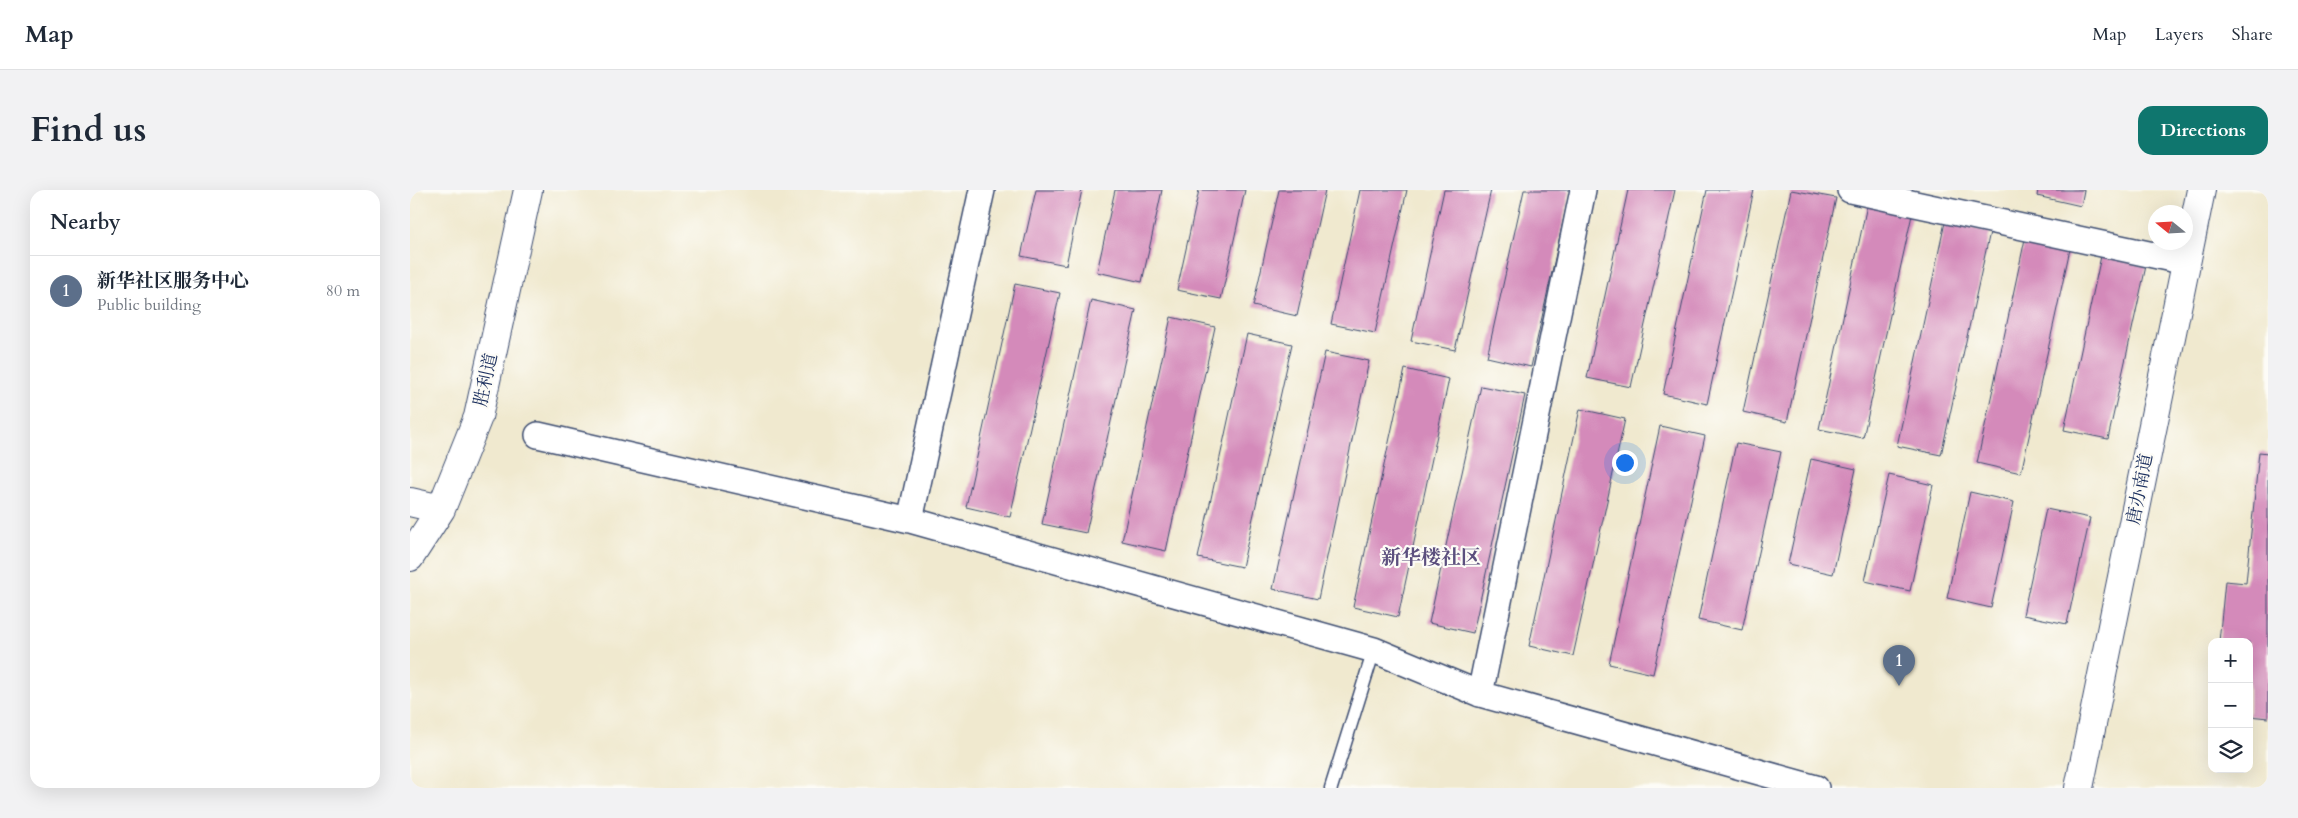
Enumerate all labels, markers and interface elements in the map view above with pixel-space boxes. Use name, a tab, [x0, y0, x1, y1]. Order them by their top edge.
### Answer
text: Map	[25, 18, 74, 51]
text: Map	[2092, 22, 2127, 47]
text: Layers	[2155, 22, 2204, 47]
text: Share	[2232, 22, 2273, 47]
text: Find us	[30, 106, 146, 154]
button: Directions	[2138, 106, 2268, 155]
north arrow	[2148, 205, 2193, 250]
text: Nearby	[50, 208, 121, 237]
text: 新华社区服务中心	[97, 268, 249, 294]
text: 1	[62, 280, 70, 302]
text: 80 m	[326, 280, 360, 302]
text: Public building	[97, 294, 201, 316]
street label: 胜利道	[468, 351, 504, 409]
your location	[1612, 450, 1638, 476]
street label: 唐办南道	[2121, 451, 2159, 527]
district label: 新华楼社区	[1381, 544, 1481, 571]
map controls	[2208, 638, 2253, 773]
button: +	[2208, 638, 2253, 683]
pin: 1	[1883, 645, 1915, 686]
button: −	[2208, 683, 2253, 728]
button: layers	[2208, 728, 2253, 773]

